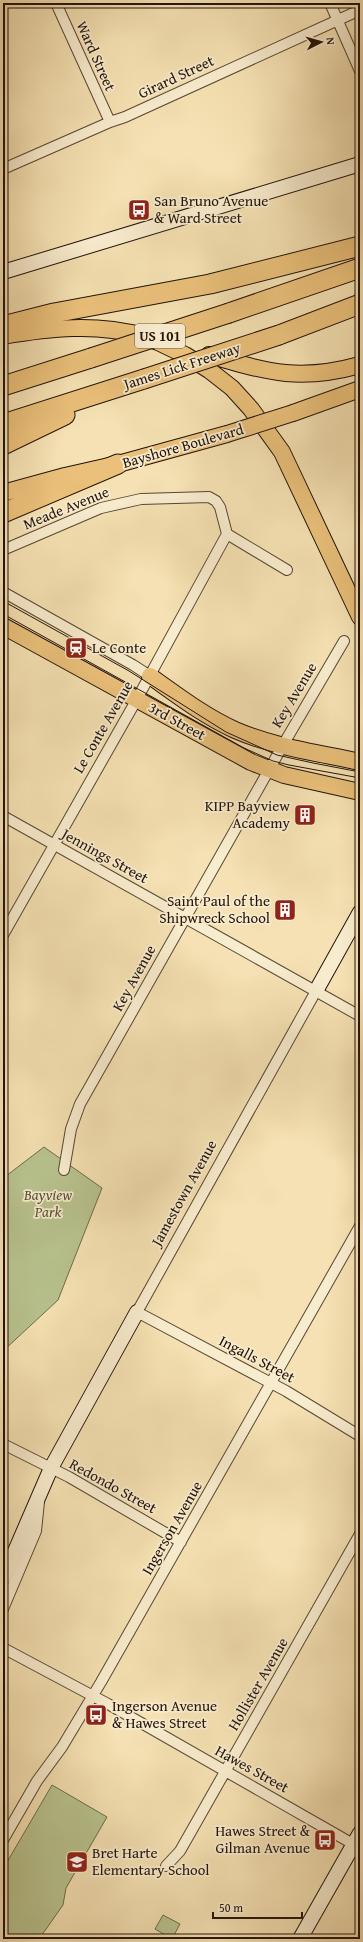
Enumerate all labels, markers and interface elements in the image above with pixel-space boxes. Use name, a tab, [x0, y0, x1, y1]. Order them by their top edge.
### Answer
street label: Ward Street	[72, 17, 121, 95]
north arrow	[301, 22, 341, 62]
text: N	[323, 36, 339, 46]
street label: Girard Street	[134, 50, 218, 103]
place label: San Bruno Avenue & Ward Street	[154, 190, 268, 228]
bus stop icon: San Bruno Avenue & Ward Street	[126, 197, 152, 223]
road number: US 101	[135, 324, 185, 348]
street label: James Lick Freeway	[119, 337, 243, 395]
street label: Bayshore Boulevard	[120, 418, 246, 473]
street label: Meade Avenue	[20, 481, 112, 534]
station icon: Le Conte	[63, 635, 89, 661]
place label: Le Conte	[92, 637, 146, 658]
street label: Key Avenue	[266, 658, 321, 731]
street label: Le Conte Avenue	[68, 677, 138, 777]
street label: 3rd Street	[145, 696, 210, 745]
place label: KIPP Bayview Academy	[205, 795, 291, 833]
building icon: KIPP Bayview Academy	[292, 802, 318, 828]
street label: Jennings Street	[56, 822, 153, 888]
place label: Saint Paul of the Shipwreck School	[159, 890, 270, 928]
building icon: Saint Paul of the Shipwreck School	[272, 897, 298, 923]
street label: Key Avenue	[107, 941, 160, 1015]
street label: Jamestown Avenue	[145, 1136, 221, 1251]
park label: Bayview Park	[23, 1184, 72, 1222]
street label: Ingalls Street	[216, 1330, 300, 1388]
street label: Redondo Street	[66, 1453, 161, 1519]
street label: Ingerson Avenue	[136, 1477, 207, 1579]
street label: Hollister Avenue	[222, 1633, 293, 1734]
place label: Ingerson Avenue & Hawes Street	[112, 1695, 217, 1733]
bus stop icon: Ingerson Avenue & Hawes Street	[83, 1702, 109, 1728]
street label: Hawes Street	[212, 1740, 294, 1798]
place label: Hawes Street & Gilman Avenue	[215, 1820, 311, 1858]
bus stop icon: Hawes Street & Gilman Avenue	[312, 1827, 338, 1853]
place label: Bret Harte Elementary School	[92, 1842, 210, 1880]
school or university icon: Bret Harte Elementary School	[64, 1849, 90, 1875]
scale bar	[213, 1894, 302, 1920]
text: 50 m	[219, 1899, 243, 1916]

